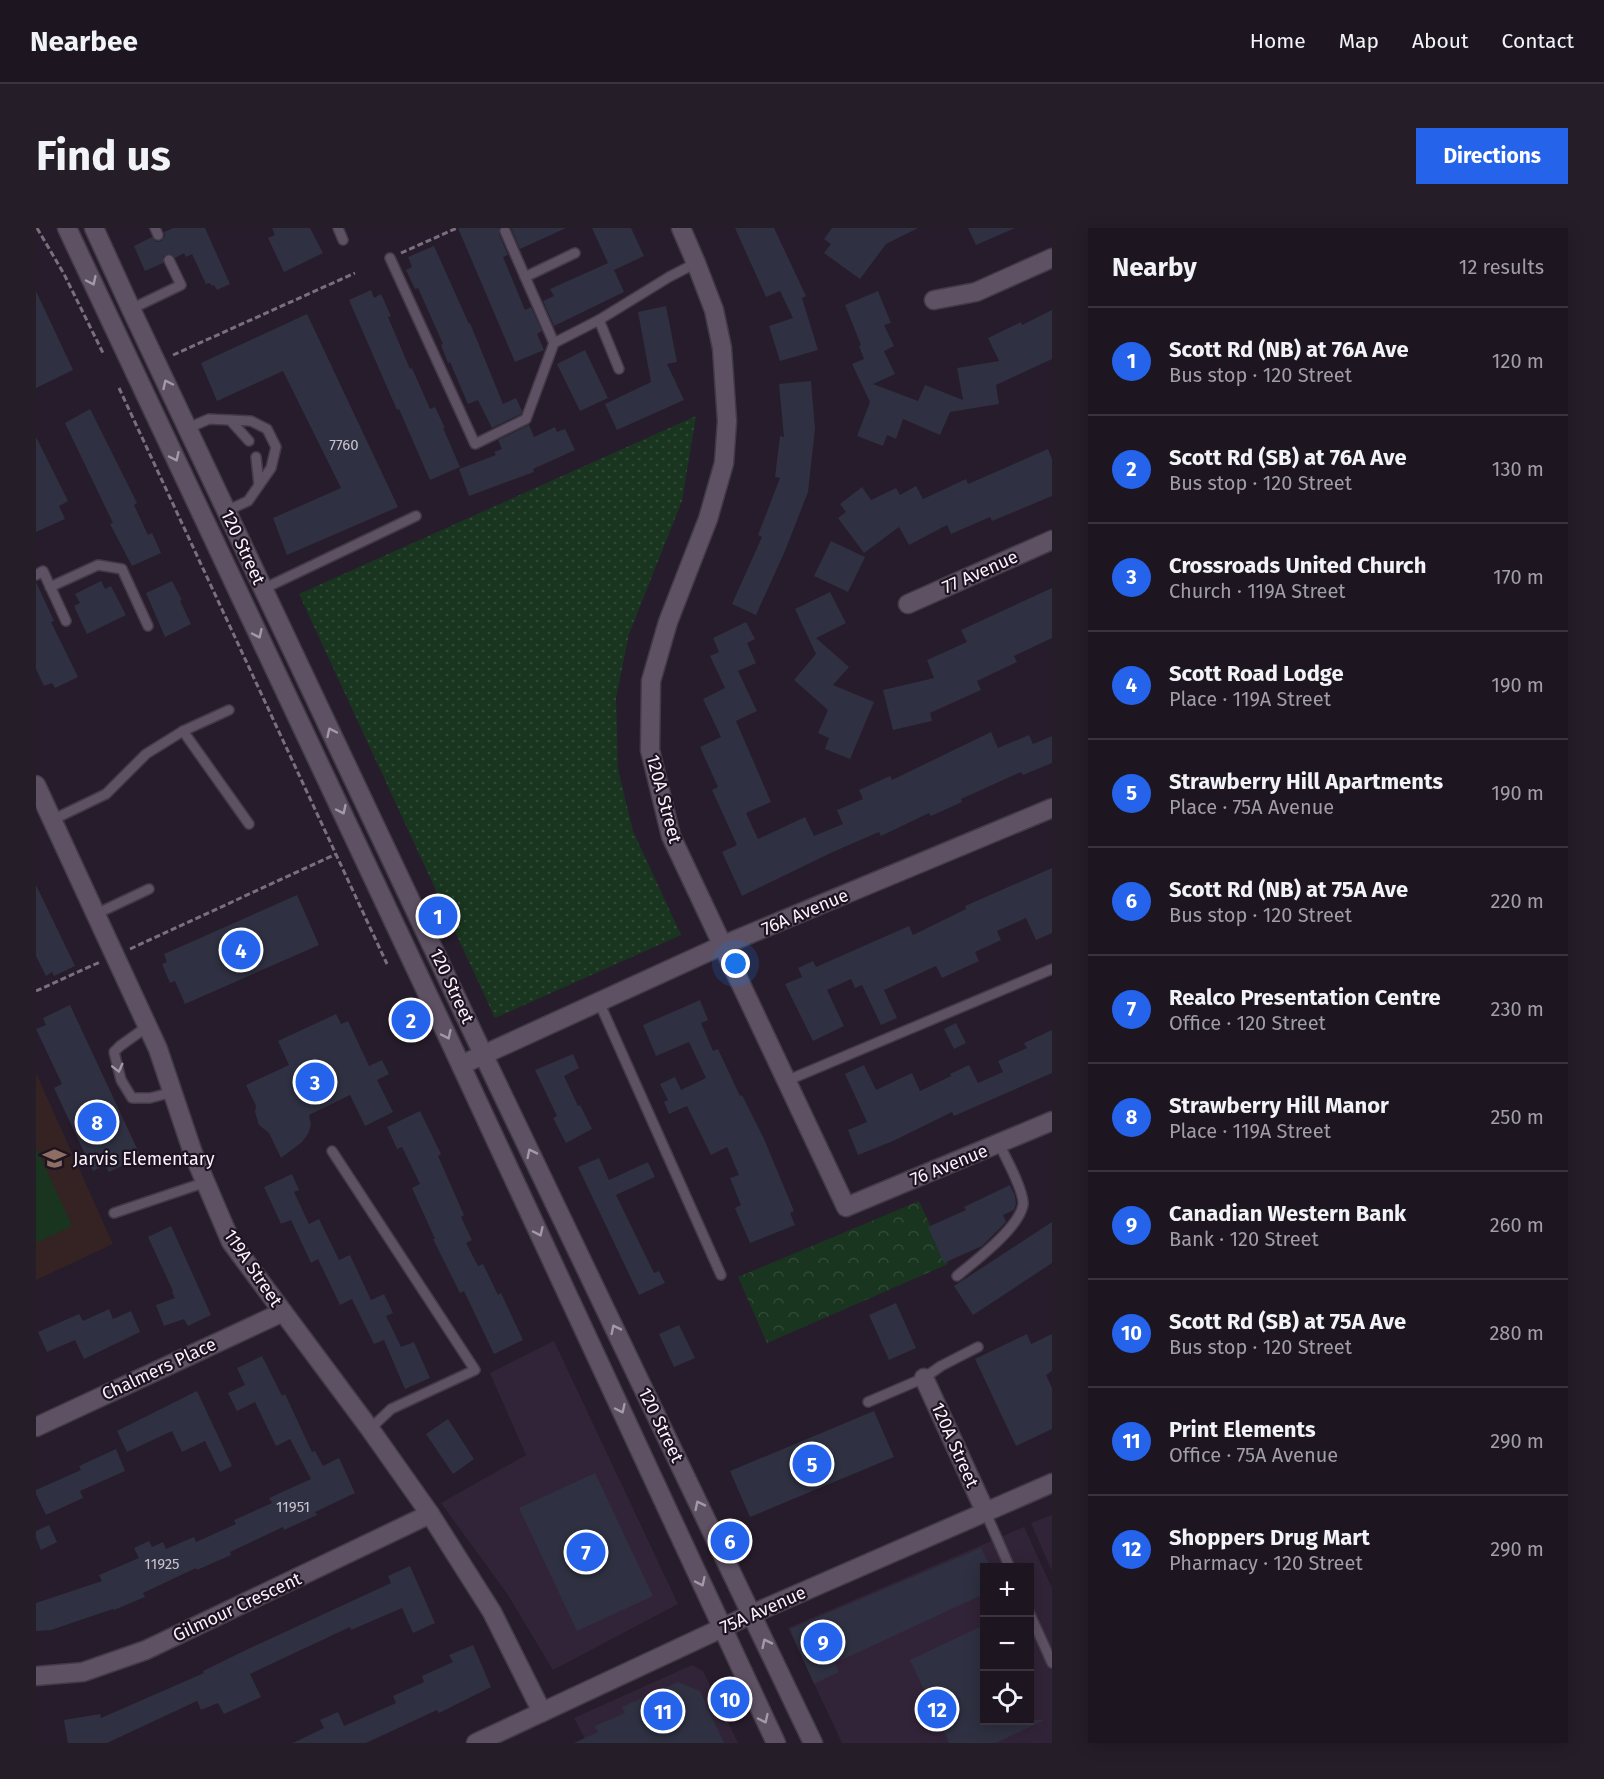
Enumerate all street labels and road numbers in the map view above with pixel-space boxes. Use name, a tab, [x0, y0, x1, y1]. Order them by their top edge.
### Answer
street label: 120 Street	[216, 506, 270, 589]
street label: 77 Avenue	[939, 546, 1021, 598]
street label: 120A Street	[642, 752, 686, 846]
street label: 76A Avenue	[758, 884, 852, 940]
street label: 120 Street	[425, 945, 479, 1028]
street label: 76 Avenue	[907, 1140, 991, 1190]
street label: 119A Street	[219, 1225, 287, 1311]
street label: Chalmers Place	[98, 1333, 220, 1405]
street label: 120 Street	[633, 1384, 689, 1466]
street label: 120A Street	[927, 1399, 984, 1491]
street label: Gilmour Crescent	[169, 1567, 305, 1646]
street label: 75A Avenue	[717, 1581, 809, 1639]

